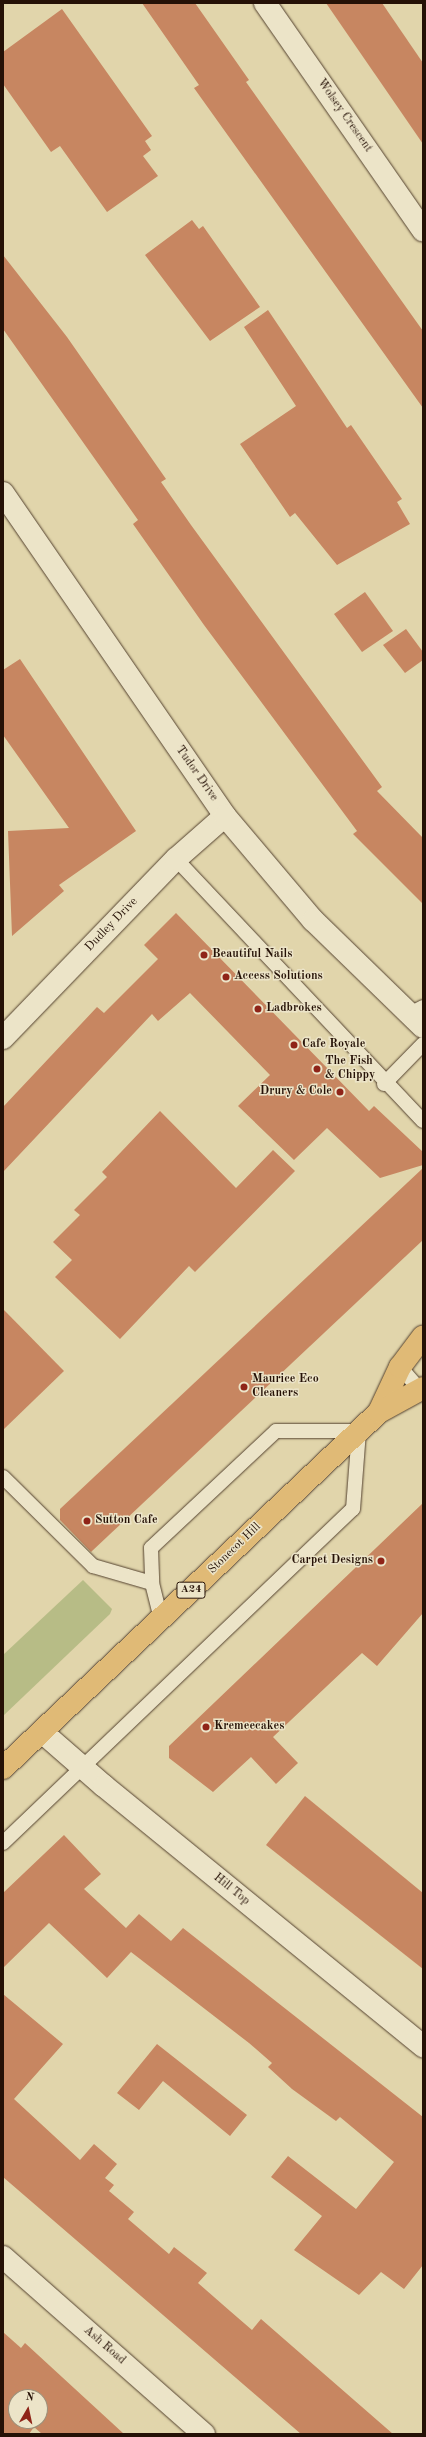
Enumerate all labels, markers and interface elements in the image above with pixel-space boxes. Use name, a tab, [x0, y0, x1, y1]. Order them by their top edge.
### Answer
street label: Wolsey Crescent	[313, 76, 375, 156]
street label: Tudor Drive	[172, 744, 220, 804]
street label: Dudley Drive	[83, 895, 141, 955]
place label: Beautiful Nails	[212, 948, 292, 962]
marker: Beautiful Nails	[199, 950, 209, 960]
place label: Access Solutions	[234, 970, 323, 984]
marker: Access Solutions	[221, 972, 231, 982]
place label: Ladbrokes	[266, 1002, 322, 1016]
marker: Ladbrokes	[253, 1004, 263, 1014]
place label: Cafe Royale	[302, 1038, 365, 1052]
marker: Cafe Royale	[289, 1040, 299, 1050]
place label: The Fish & Chippy	[325, 1055, 375, 1083]
marker: The Fish & Chippy	[312, 1064, 322, 1074]
place label: Drury & Cole	[260, 1085, 332, 1099]
marker: Drury & Cole	[335, 1087, 345, 1097]
place label: Maurice Eco Cleaners	[252, 1373, 319, 1401]
marker: Maurice Eco Cleaners	[239, 1382, 249, 1392]
place label: Sutton Cafe	[95, 1514, 158, 1528]
marker: Sutton Cafe	[82, 1516, 92, 1526]
street label: Stonecot Hill	[206, 1520, 264, 1578]
place label: Carpet Designs	[292, 1554, 373, 1568]
marker: Carpet Designs	[376, 1556, 386, 1566]
road number: A24	[176, 1581, 206, 1599]
place label: Kremeecakes	[214, 1720, 284, 1734]
marker: Kremeecakes	[201, 1722, 211, 1732]
street label: Hill Top	[210, 1871, 252, 1909]
street label: Ash Road	[80, 2324, 128, 2368]
north arrow	[8, 2389, 48, 2429]
text: N	[25, 2392, 35, 2404]

